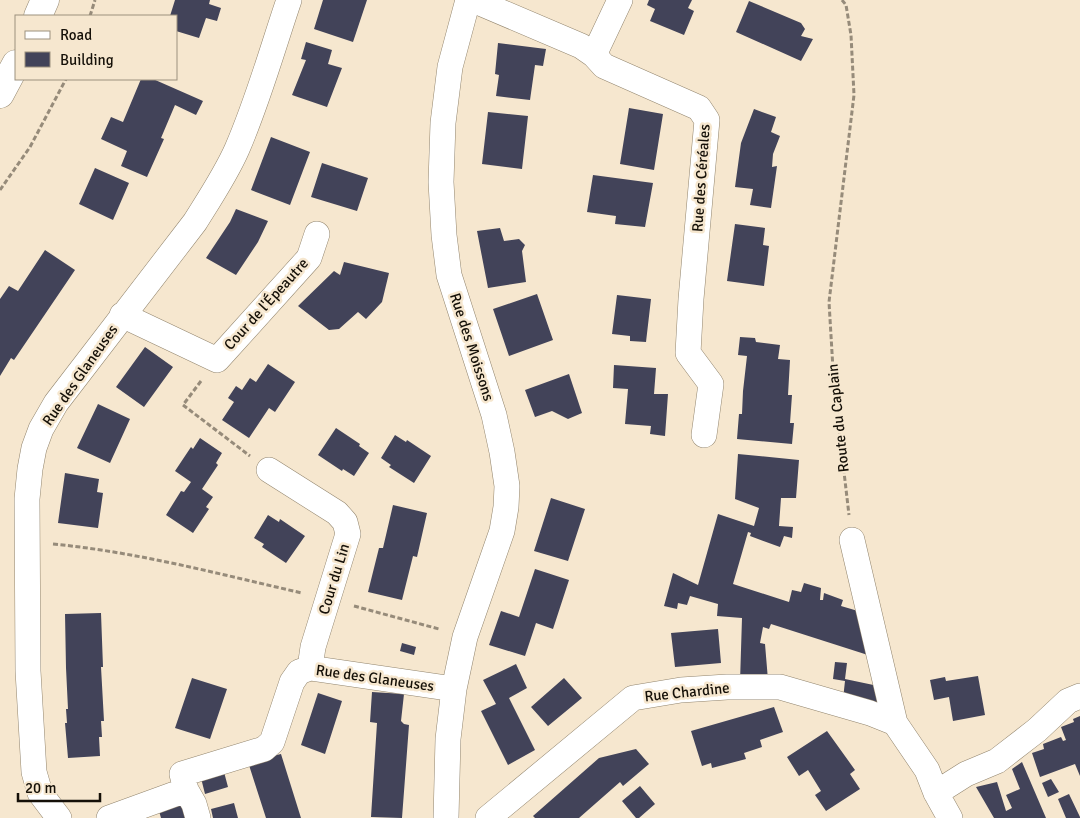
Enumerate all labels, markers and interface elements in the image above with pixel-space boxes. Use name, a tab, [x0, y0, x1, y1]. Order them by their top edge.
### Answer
legend	[15, 15, 178, 80]
text: Road	[60, 26, 92, 44]
text: Building	[60, 51, 114, 69]
street label: Rue des Céréales	[688, 123, 714, 233]
street label: Cour de l'Épeautre	[219, 254, 312, 354]
street label: Rue des Moissons	[446, 291, 498, 404]
street label: Rue des Glaneuses	[38, 321, 122, 429]
street label: Route du Caplain	[823, 363, 853, 473]
street label: Cour du Lin	[315, 541, 353, 617]
street label: Rue des Glaneuses	[315, 661, 436, 695]
street label: Rue Chardine	[644, 679, 730, 705]
scale bar	[18, 770, 100, 802]
text: 20 m	[25, 779, 56, 797]

